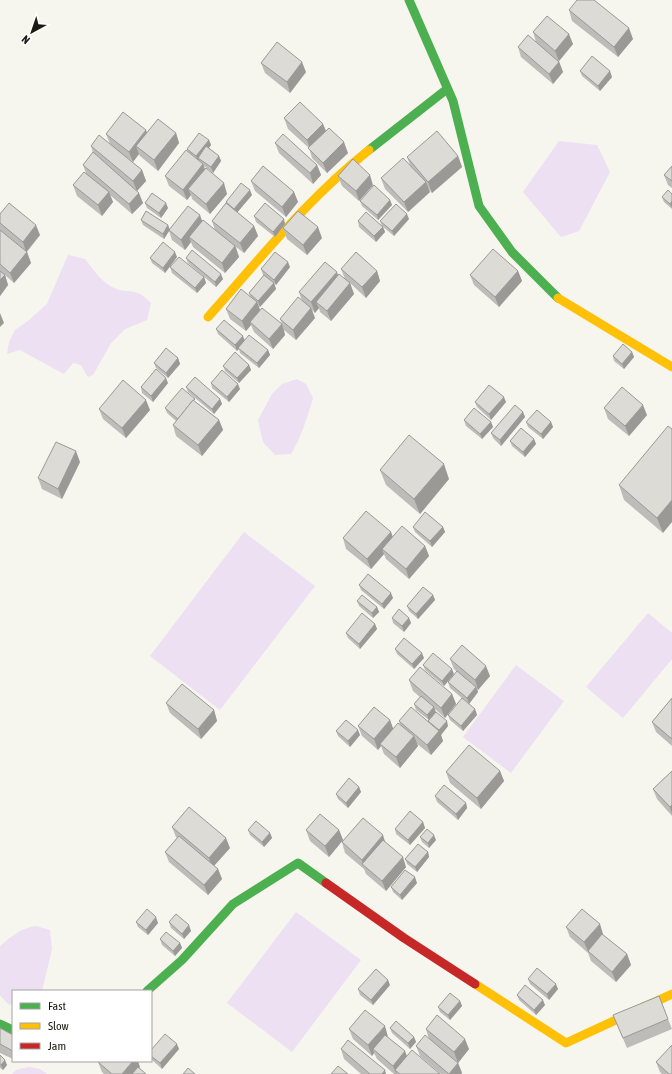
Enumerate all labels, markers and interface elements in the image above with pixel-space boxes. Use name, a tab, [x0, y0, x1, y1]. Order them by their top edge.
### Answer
north arrow	[12, 12, 52, 52]
text: N	[19, 33, 32, 46]
legend	[12, 990, 152, 1062]
text: Fast	[48, 999, 66, 1013]
text: Slow	[48, 1019, 69, 1033]
text: Jam	[48, 1039, 66, 1053]

